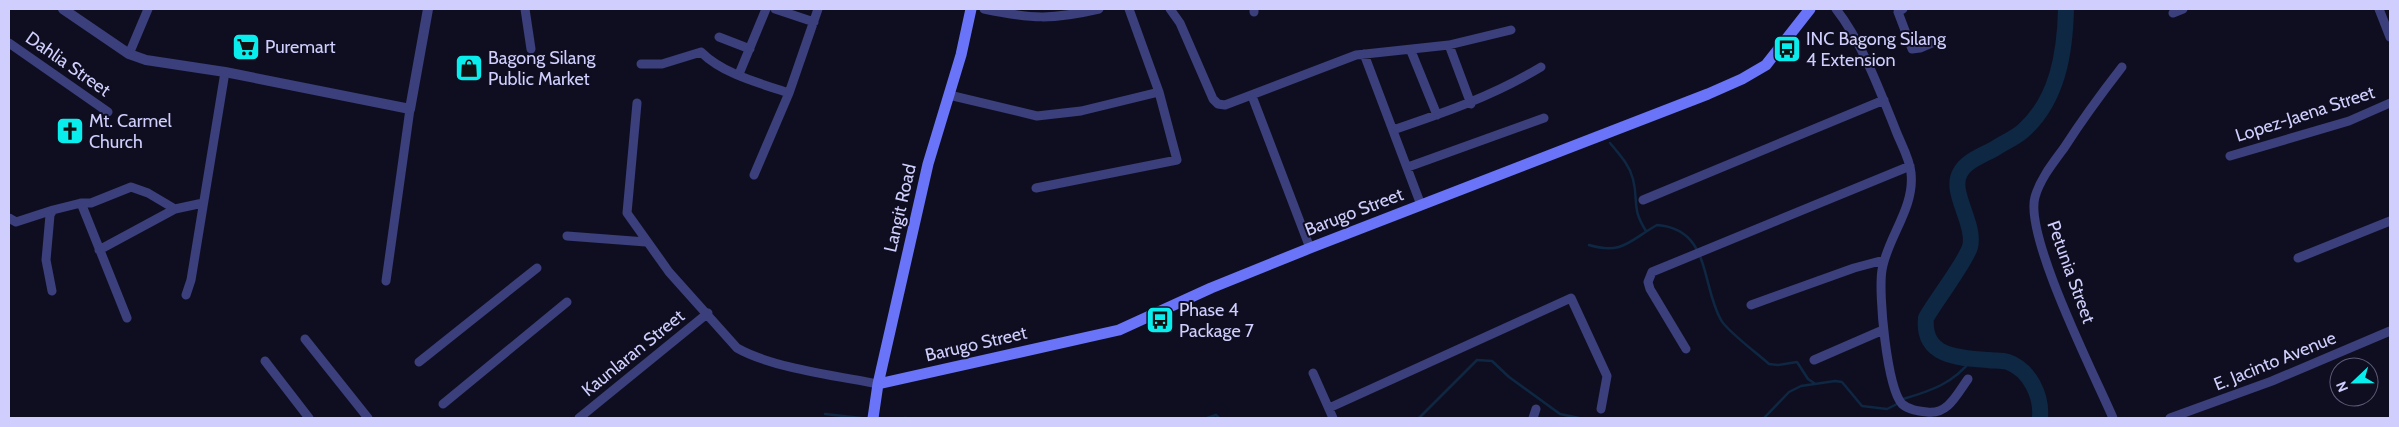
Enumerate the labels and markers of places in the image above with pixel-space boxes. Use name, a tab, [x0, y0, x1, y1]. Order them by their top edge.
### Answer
place label: INC Bagong Silang 4 Extension	[1806, 28, 1947, 71]
supermarket icon: Puremart	[231, 32, 261, 62]
bus stop icon: INC Bagong Silang 4 Extension	[1772, 34, 1802, 64]
place label: Puremart	[265, 36, 335, 58]
place label: Bagong Silang Public Market	[488, 47, 596, 90]
shop icon: Bagong Silang Public Market	[454, 53, 484, 83]
place label: Mt. Carmel Church	[89, 110, 173, 153]
church icon: Mt. Carmel Church	[55, 116, 85, 146]
place label: Phase 4 Package 7	[1179, 299, 1254, 342]
bus stop icon: Phase 4 Package 7	[1145, 305, 1175, 335]

